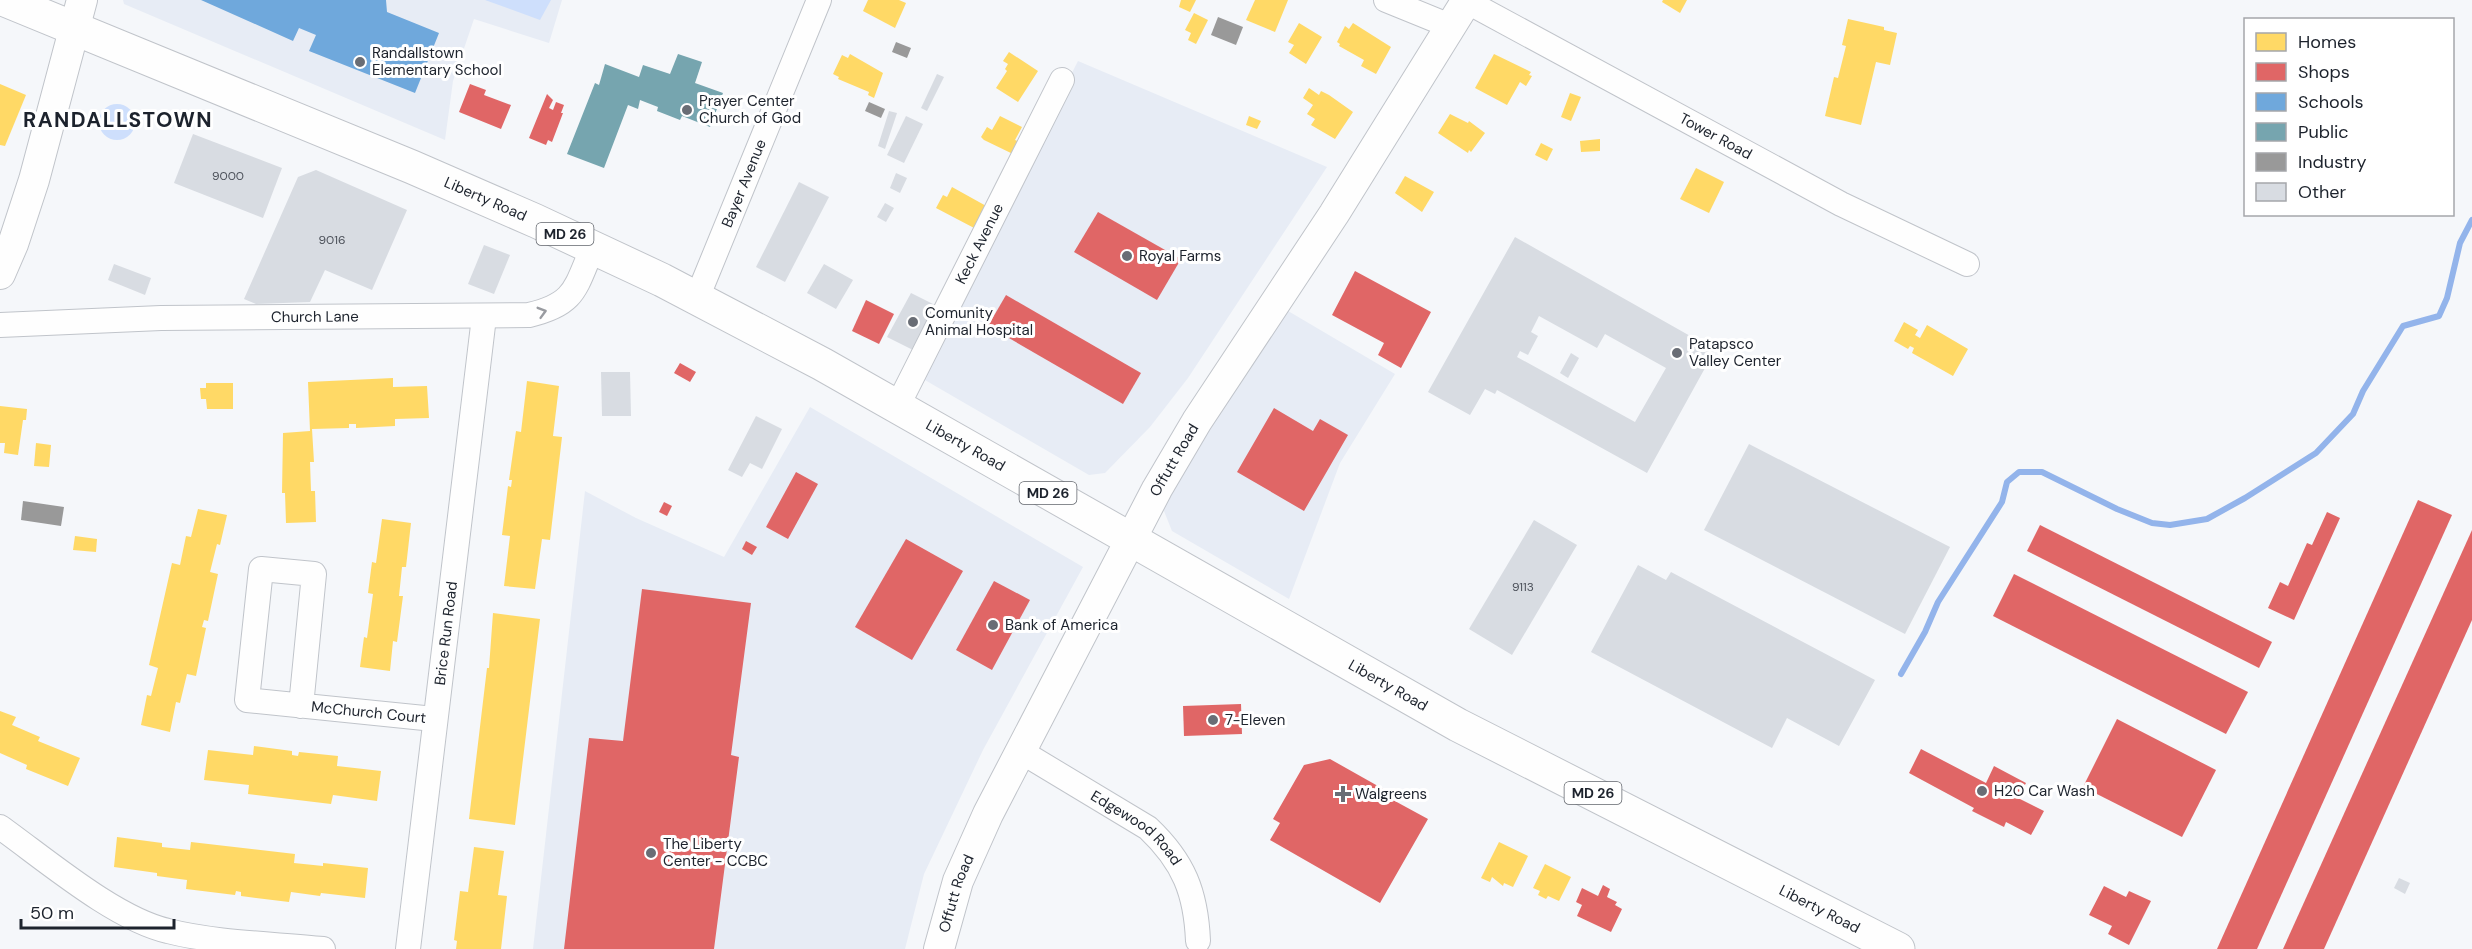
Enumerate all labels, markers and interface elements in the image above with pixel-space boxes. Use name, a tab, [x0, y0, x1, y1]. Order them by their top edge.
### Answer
legend	[2244, 18, 2454, 216]
text: Homes	[2298, 30, 2356, 54]
place label: Randallstown Elementary School	[372, 43, 502, 80]
marker: Randallstown Elementary School	[353, 55, 367, 69]
text: Shops	[2298, 60, 2350, 84]
text: Schools	[2298, 90, 2363, 114]
place label: Prayer Center Church of God	[699, 91, 801, 128]
marker: Prayer Center Church of God	[680, 103, 694, 117]
district label: RANDALLSTOWN	[23, 106, 213, 134]
street label: Tower Road	[1676, 108, 1756, 164]
text: Public	[2298, 120, 2349, 144]
street label: Bayer Avenue	[717, 136, 771, 230]
text: Industry	[2298, 150, 2367, 174]
house number: 9000	[212, 168, 244, 184]
street label: Liberty Road	[441, 172, 530, 226]
text: Other	[2298, 180, 2347, 204]
street label: Keck Avenue	[951, 200, 1008, 287]
road number: MD 26	[536, 223, 594, 245]
house number: 9016	[318, 232, 346, 248]
place label: Royal Farms	[1139, 246, 1221, 266]
marker: Royal Farms	[1120, 249, 1134, 263]
place label: Comunity Animal Hospital	[925, 303, 1033, 340]
street label: Church Lane	[271, 306, 359, 327]
one-way arrow	[536, 307, 547, 319]
marker: Comunity Animal Hospital	[906, 315, 920, 329]
place label: Patapsco Valley Center	[1689, 334, 1782, 371]
marker: Patapsco Valley Center	[1670, 346, 1684, 360]
street label: Liberty Road	[922, 415, 1009, 476]
street label: Offutt Road	[1145, 420, 1203, 500]
road number: MD 26	[1020, 482, 1076, 504]
house number: 9113	[1512, 579, 1534, 595]
street label: Brice Run Road	[430, 580, 462, 686]
place label: Bank of America	[1005, 615, 1118, 635]
marker: Bank of America	[986, 618, 1000, 632]
street label: Liberty Road	[1345, 655, 1431, 716]
street label: McChurch Court	[310, 697, 427, 728]
place label: 7-Eleven	[1225, 710, 1285, 730]
marker: 7-Eleven	[1206, 713, 1220, 727]
place label: H2O Car Wash	[1994, 781, 2095, 801]
road number: MD 26	[1564, 782, 1622, 804]
place label: Walgreens	[1355, 784, 1427, 804]
marker: H2O Car Wash	[1975, 784, 1989, 798]
street label: Edgewood Road	[1087, 786, 1186, 869]
marker: Walgreens	[1336, 787, 1350, 801]
place label: The Liberty Center - CCBC	[663, 834, 768, 871]
marker: The Liberty Center - CCBC	[644, 846, 658, 860]
street label: Offutt Road	[934, 851, 979, 935]
street label: Liberty Road	[1776, 880, 1863, 938]
scale bar	[21, 892, 174, 930]
text: 50 m	[30, 901, 74, 925]

